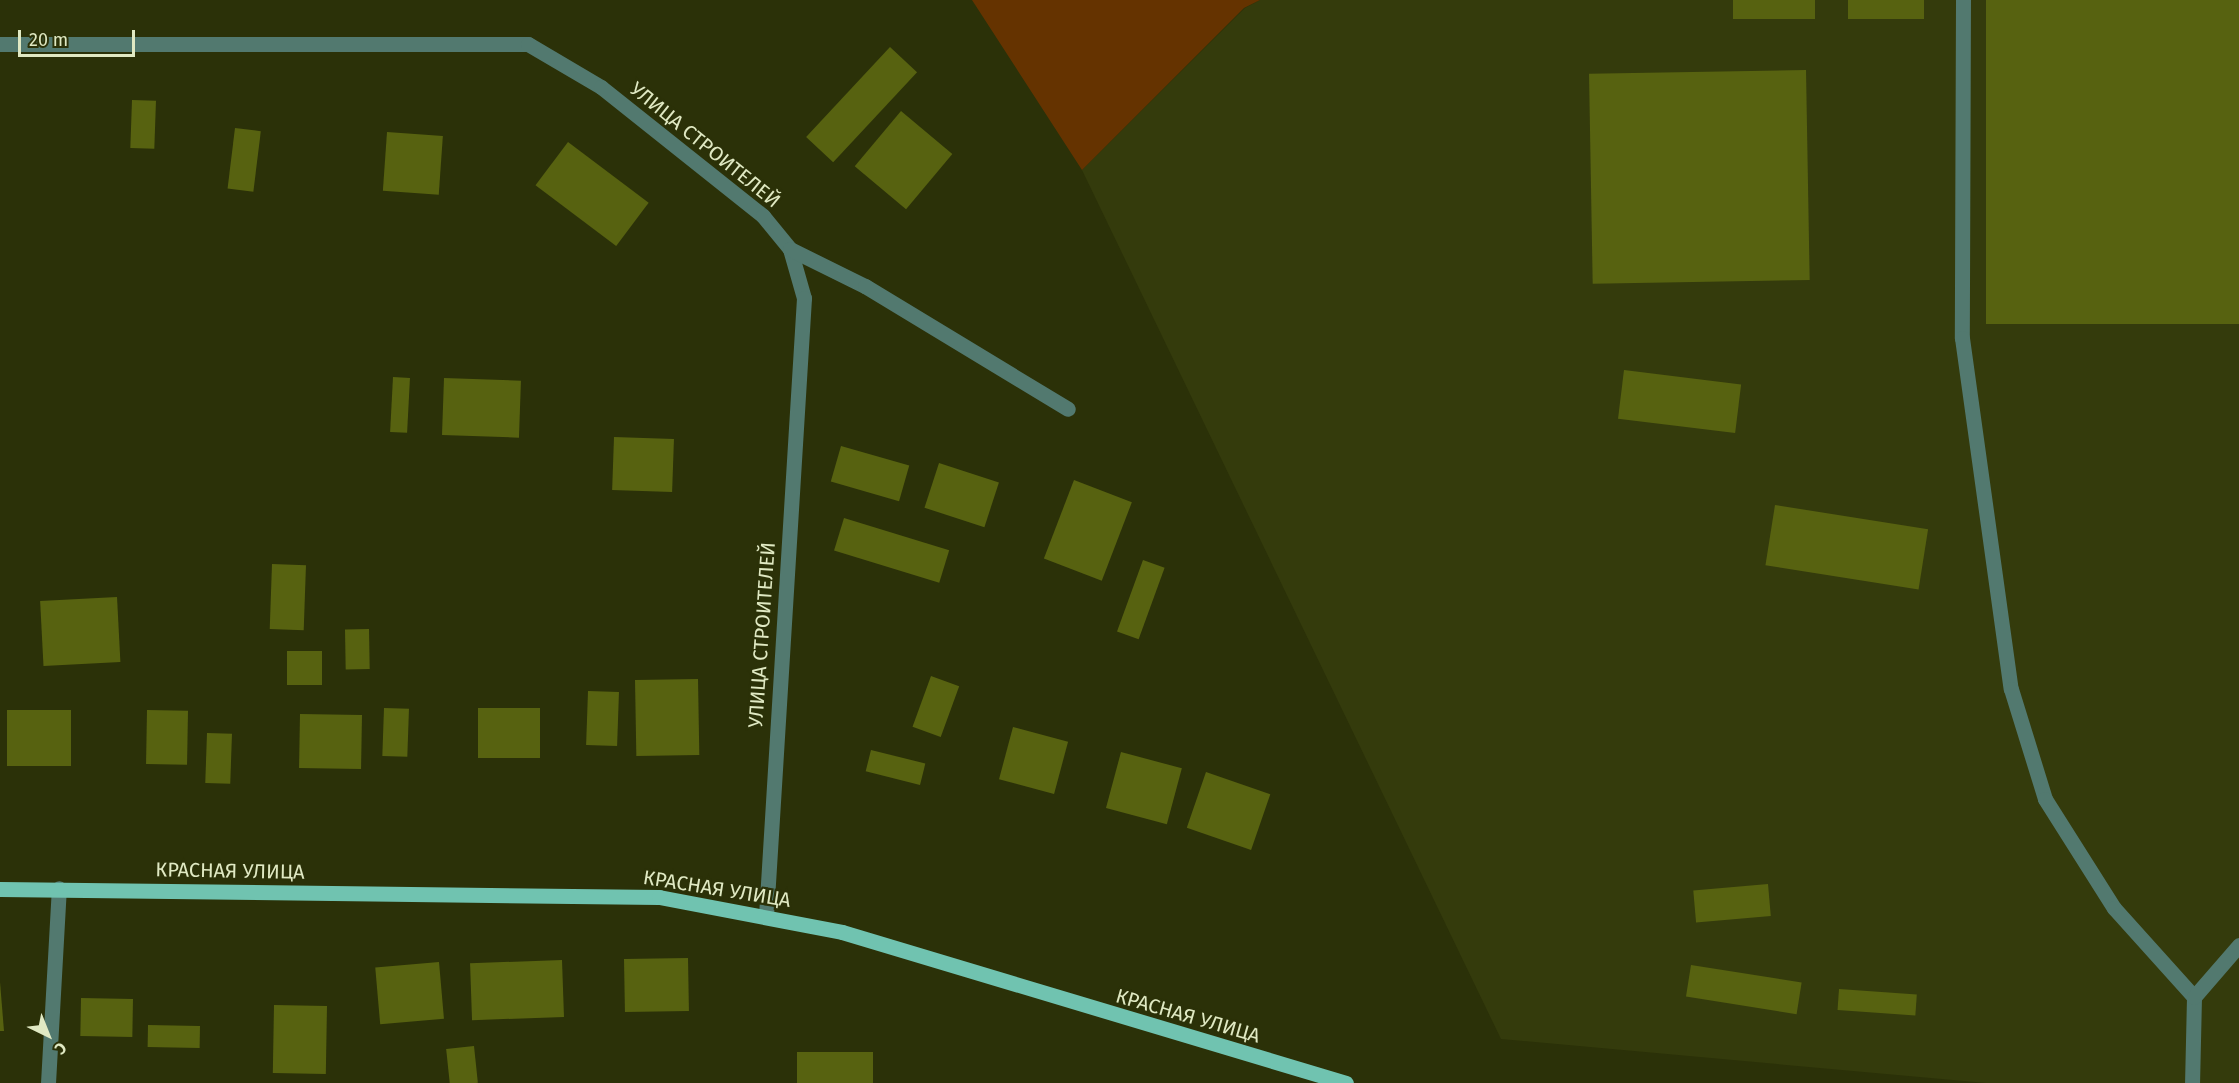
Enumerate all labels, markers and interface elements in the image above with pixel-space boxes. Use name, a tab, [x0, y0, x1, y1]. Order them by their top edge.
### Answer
scale bar	[21, 18, 138, 56]
text: 20 m	[29, 29, 68, 51]
street label: УЛИЦА СТРОИТЕЛЕЙ	[625, 77, 785, 213]
street label: УЛИЦА СТРОИТЕЛЕЙ	[744, 541, 780, 729]
street label: КРАСНАЯ УЛИЦА	[155, 858, 305, 884]
street label: КРАСНАЯ УЛИЦА	[642, 865, 792, 913]
street label: КРАСНАЯ УЛИЦА	[1113, 984, 1263, 1048]
north arrow	[18, 1005, 78, 1065]
text: С	[51, 1038, 70, 1059]

